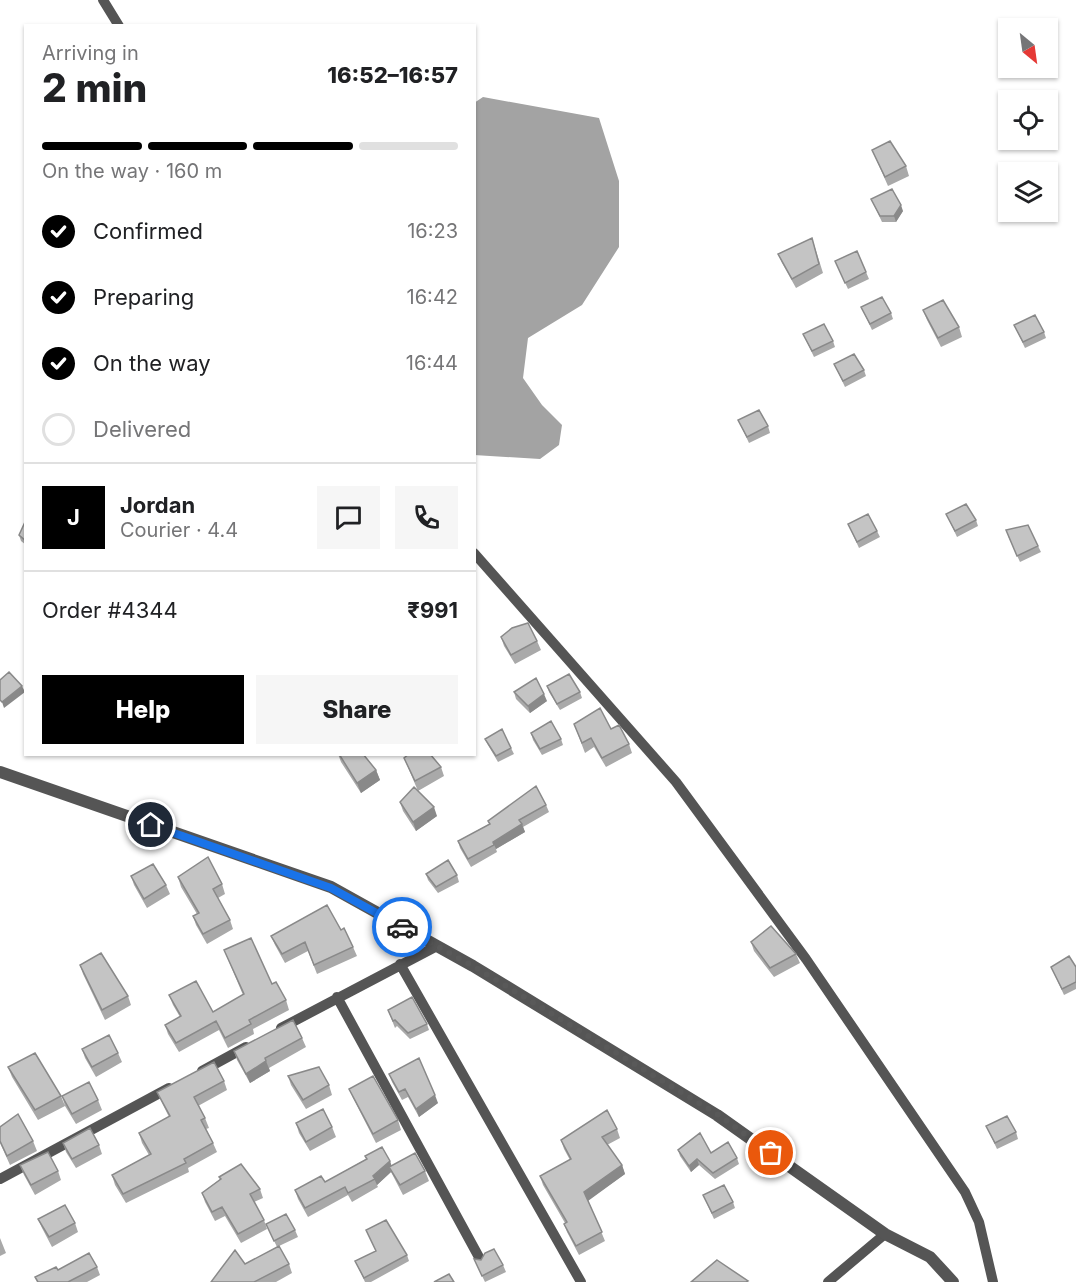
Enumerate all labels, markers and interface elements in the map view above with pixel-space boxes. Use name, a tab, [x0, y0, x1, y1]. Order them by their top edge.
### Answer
north arrow	[998, 18, 1058, 78]
map controls	[998, 18, 1058, 222]
text: Arriving in	[42, 41, 139, 65]
text: 16:52–16:57	[327, 62, 458, 88]
text: 2 min	[42, 64, 147, 111]
button: locate	[998, 90, 1058, 150]
text: On the way · 160 m	[42, 159, 222, 183]
button: layers	[998, 162, 1058, 222]
icon: check	[42, 215, 75, 248]
text: Confirmed	[93, 218, 203, 244]
text: 16:23	[407, 219, 458, 243]
icon: check	[42, 281, 75, 314]
text: Preparing	[93, 284, 194, 310]
text: 16:42	[407, 285, 458, 309]
icon: check	[42, 347, 75, 380]
text: On the way	[93, 350, 211, 376]
text: 16:44	[406, 351, 458, 375]
text: Delivered	[93, 416, 191, 442]
button: chat	[317, 486, 380, 549]
button: phone	[395, 486, 458, 549]
text: Jordan	[120, 492, 195, 518]
text: J	[67, 504, 80, 530]
text: Courier · 4.4	[120, 518, 238, 542]
text: Order #4344	[42, 597, 178, 623]
text: ₹991	[407, 597, 458, 623]
button: Help	[42, 675, 244, 744]
button: Share	[256, 675, 458, 744]
pin	[125, 799, 176, 850]
icon: home	[134, 808, 167, 841]
courier	[372, 897, 432, 957]
icon: car	[386, 911, 419, 944]
pin	[745, 1127, 796, 1178]
icon: bag	[754, 1136, 787, 1169]

